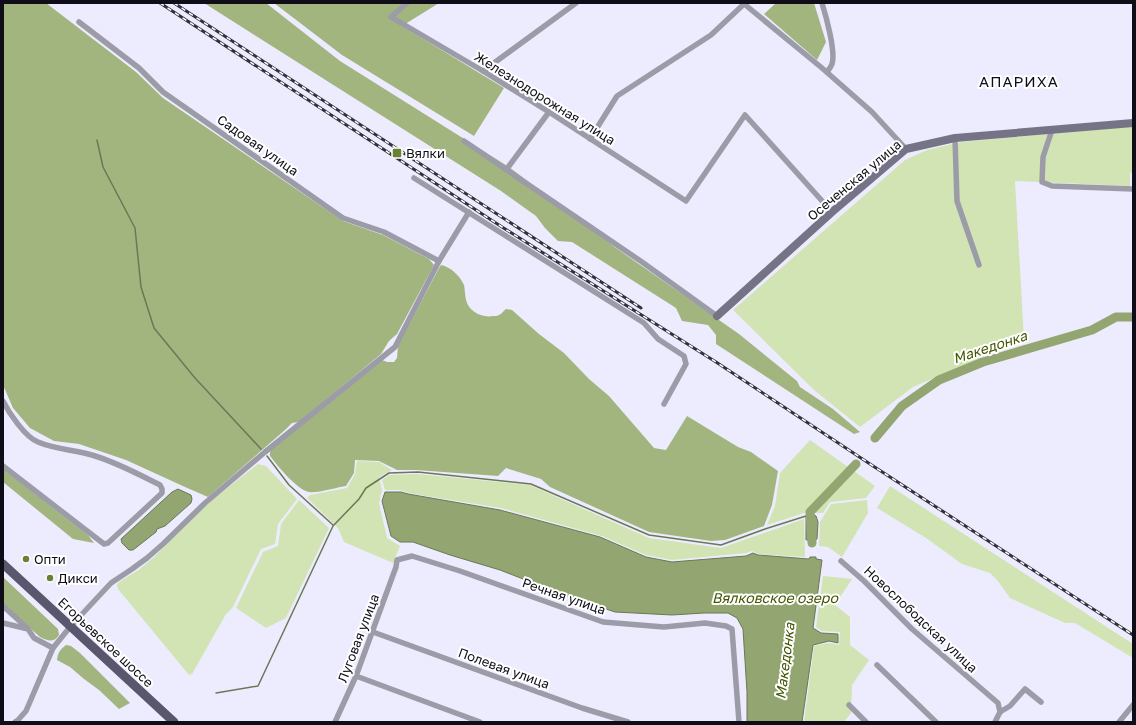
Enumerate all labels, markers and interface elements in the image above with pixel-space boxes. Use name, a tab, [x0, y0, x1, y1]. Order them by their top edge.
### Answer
street label: Железнодорожная улица	[472, 48, 618, 148]
district label: АПАРИХА	[979, 72, 1059, 90]
street label: Садовая улица	[214, 111, 302, 179]
street label: Осеченская улица	[804, 136, 904, 224]
place label: Вялки	[406, 145, 445, 161]
marker: Вялки	[391, 147, 403, 159]
water label: Македонка	[951, 326, 1030, 366]
place label: Опти	[34, 551, 66, 567]
marker: Опти	[21, 554, 31, 564]
street label: Новослободская улица	[861, 562, 981, 676]
place label: Дикси	[58, 570, 98, 586]
marker: Дикси	[45, 573, 55, 583]
street label: Речная улица	[520, 574, 608, 618]
water label: Вялковское озеро	[712, 589, 839, 606]
street label: Луговая улица	[334, 591, 382, 685]
street label: Егорьевское шоссе	[55, 594, 157, 690]
water label: Македонка	[771, 621, 798, 700]
street label: Полевая улица	[456, 644, 552, 692]

